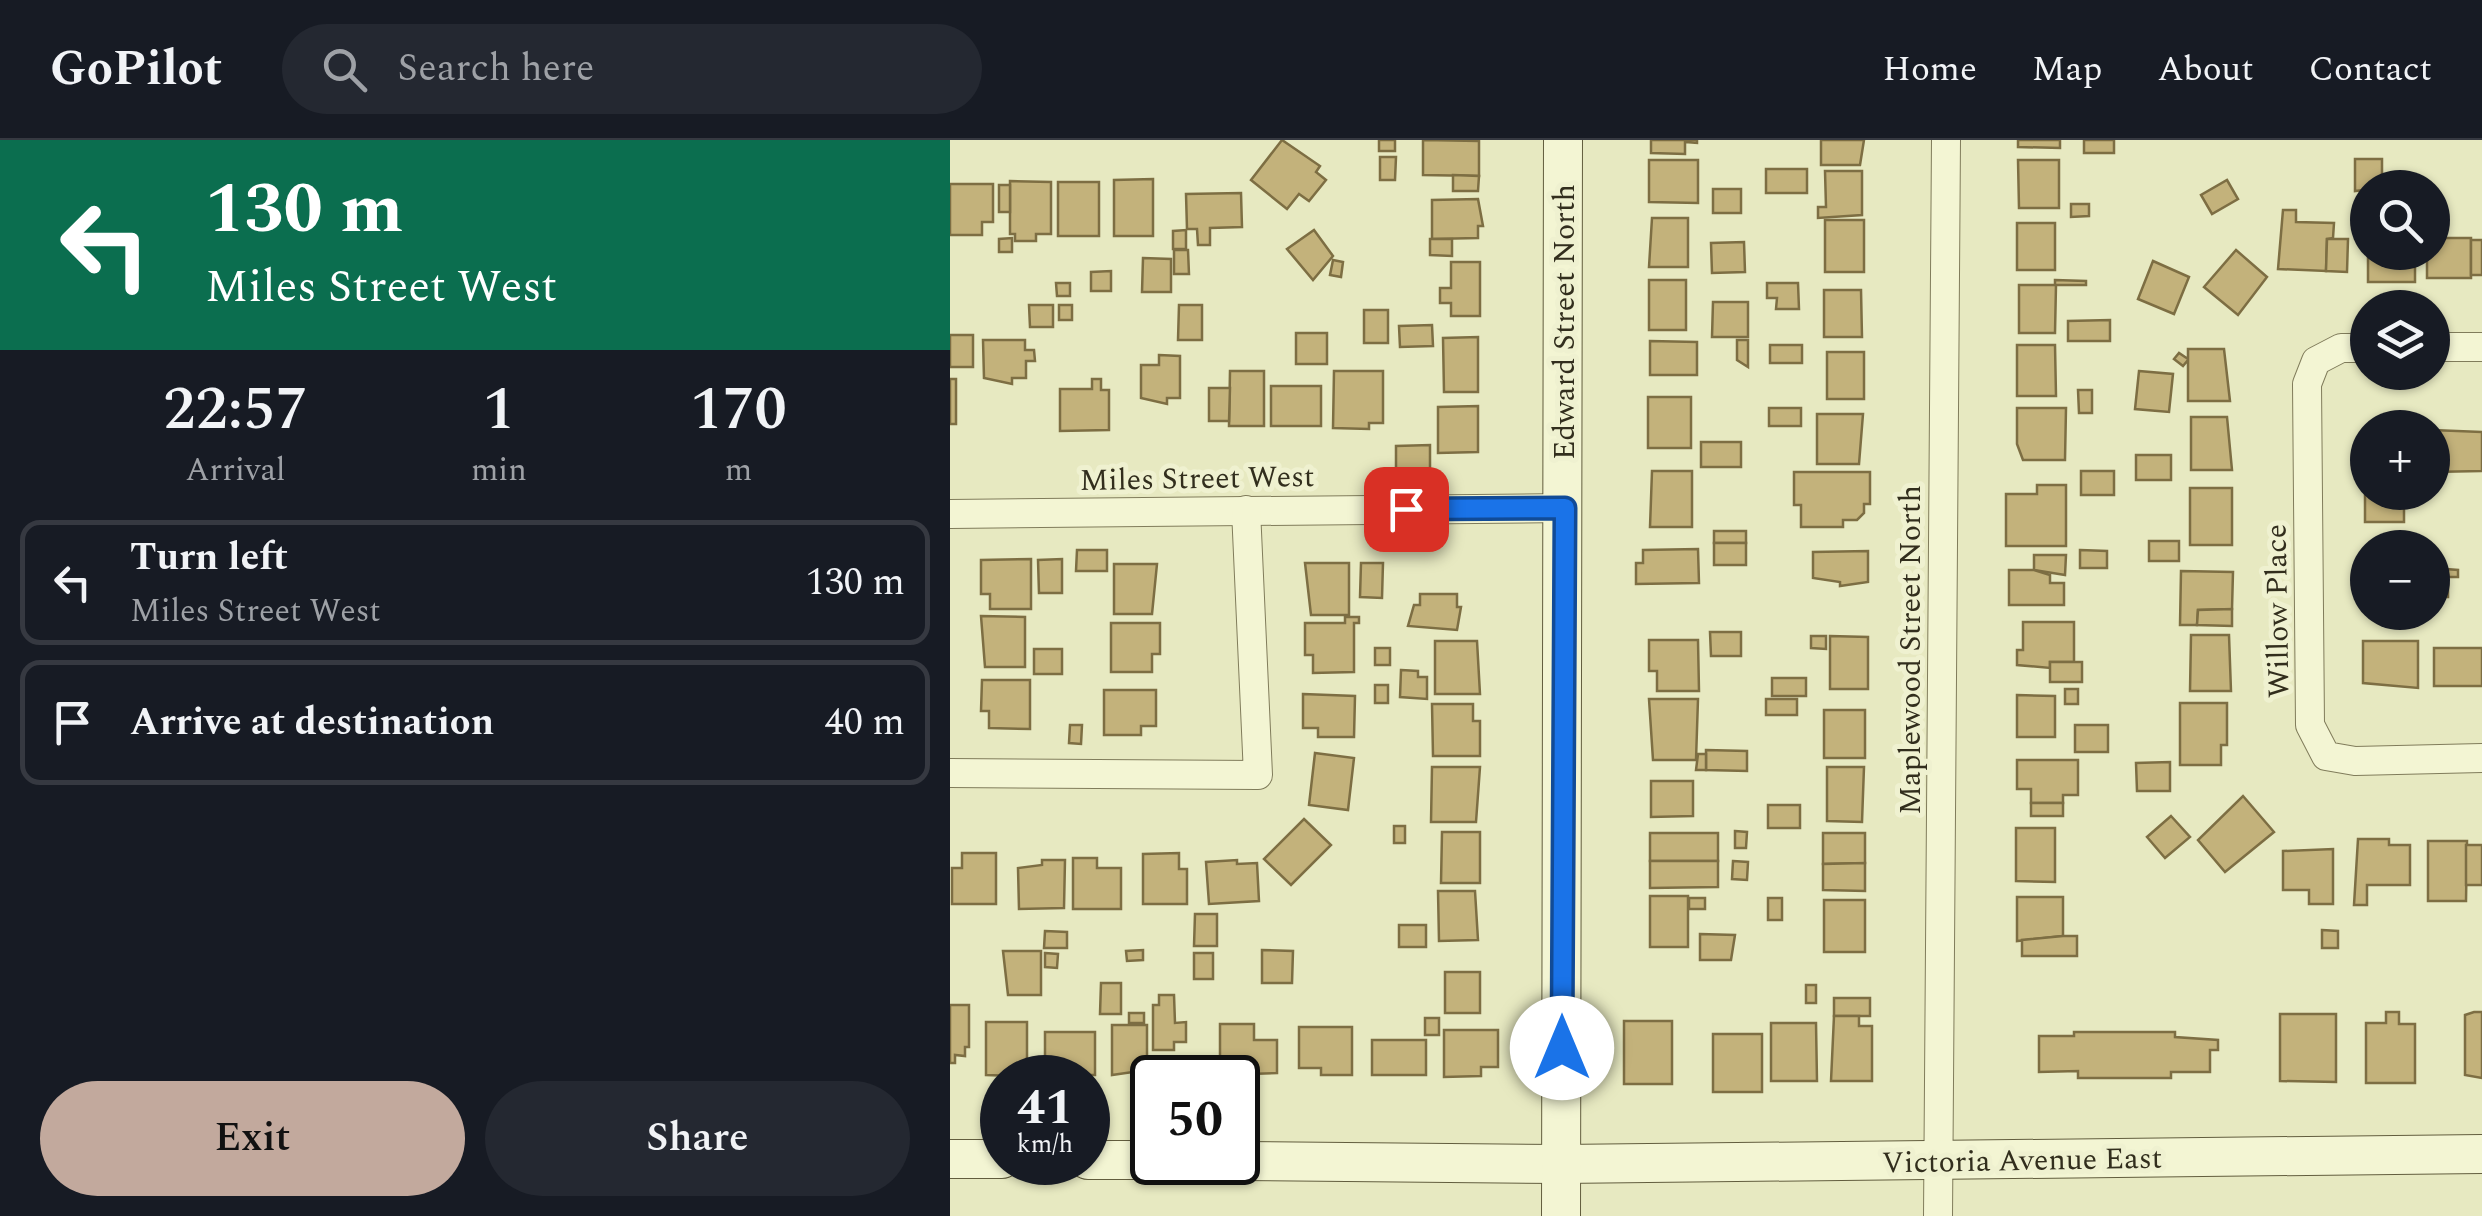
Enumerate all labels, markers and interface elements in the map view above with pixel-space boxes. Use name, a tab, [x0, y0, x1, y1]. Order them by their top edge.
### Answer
search box	[282, 24, 982, 114]
text: GoPilot	[50, 33, 222, 106]
text: Search here	[397, 40, 594, 98]
icon: search	[317, 42, 372, 97]
text: Home	[1883, 43, 1977, 96]
text: Map	[2032, 43, 2102, 96]
text: About	[2157, 43, 2254, 96]
text: Contact	[2309, 43, 2432, 96]
text: 130 m	[205, 157, 403, 263]
map controls	[2350, 170, 2450, 630]
button: search	[2350, 170, 2450, 270]
icon: left	[40, 180, 170, 310]
street label: Edward Street North	[1542, 184, 1588, 460]
text: Miles Street West	[205, 253, 557, 322]
button: layers	[2350, 290, 2450, 390]
text: 22:57	[163, 364, 308, 456]
text: 1	[483, 364, 515, 456]
text: 170	[690, 364, 787, 456]
button: +	[2350, 410, 2450, 510]
text: Arrival	[186, 446, 285, 495]
text: min	[471, 446, 527, 495]
text: m	[725, 446, 752, 495]
street label: Miles Street West	[1079, 454, 1315, 504]
pin	[1364, 467, 1449, 552]
icon: arrive	[1379, 482, 1434, 537]
street label: Maplewood Street North	[1888, 485, 1934, 815]
street label: Willow Place	[2253, 524, 2303, 698]
text: Turn left	[130, 529, 288, 587]
button: −	[2350, 530, 2450, 630]
text: 130 m	[806, 554, 905, 612]
icon: left	[45, 555, 100, 610]
text: Miles Street West	[130, 587, 380, 636]
text: Arrive at destination	[130, 694, 494, 752]
text: 40 m	[825, 694, 905, 752]
icon: arrive	[45, 695, 100, 750]
position arrow	[1510, 996, 1614, 1100]
speed limit sign: 50	[1130, 1055, 1260, 1185]
text: 41	[1017, 1070, 1073, 1146]
button: Exit	[40, 1081, 465, 1196]
button: Share	[485, 1081, 910, 1196]
text: km/h	[1017, 1126, 1073, 1164]
street label: Victoria Avenue East	[1881, 1136, 2163, 1186]

